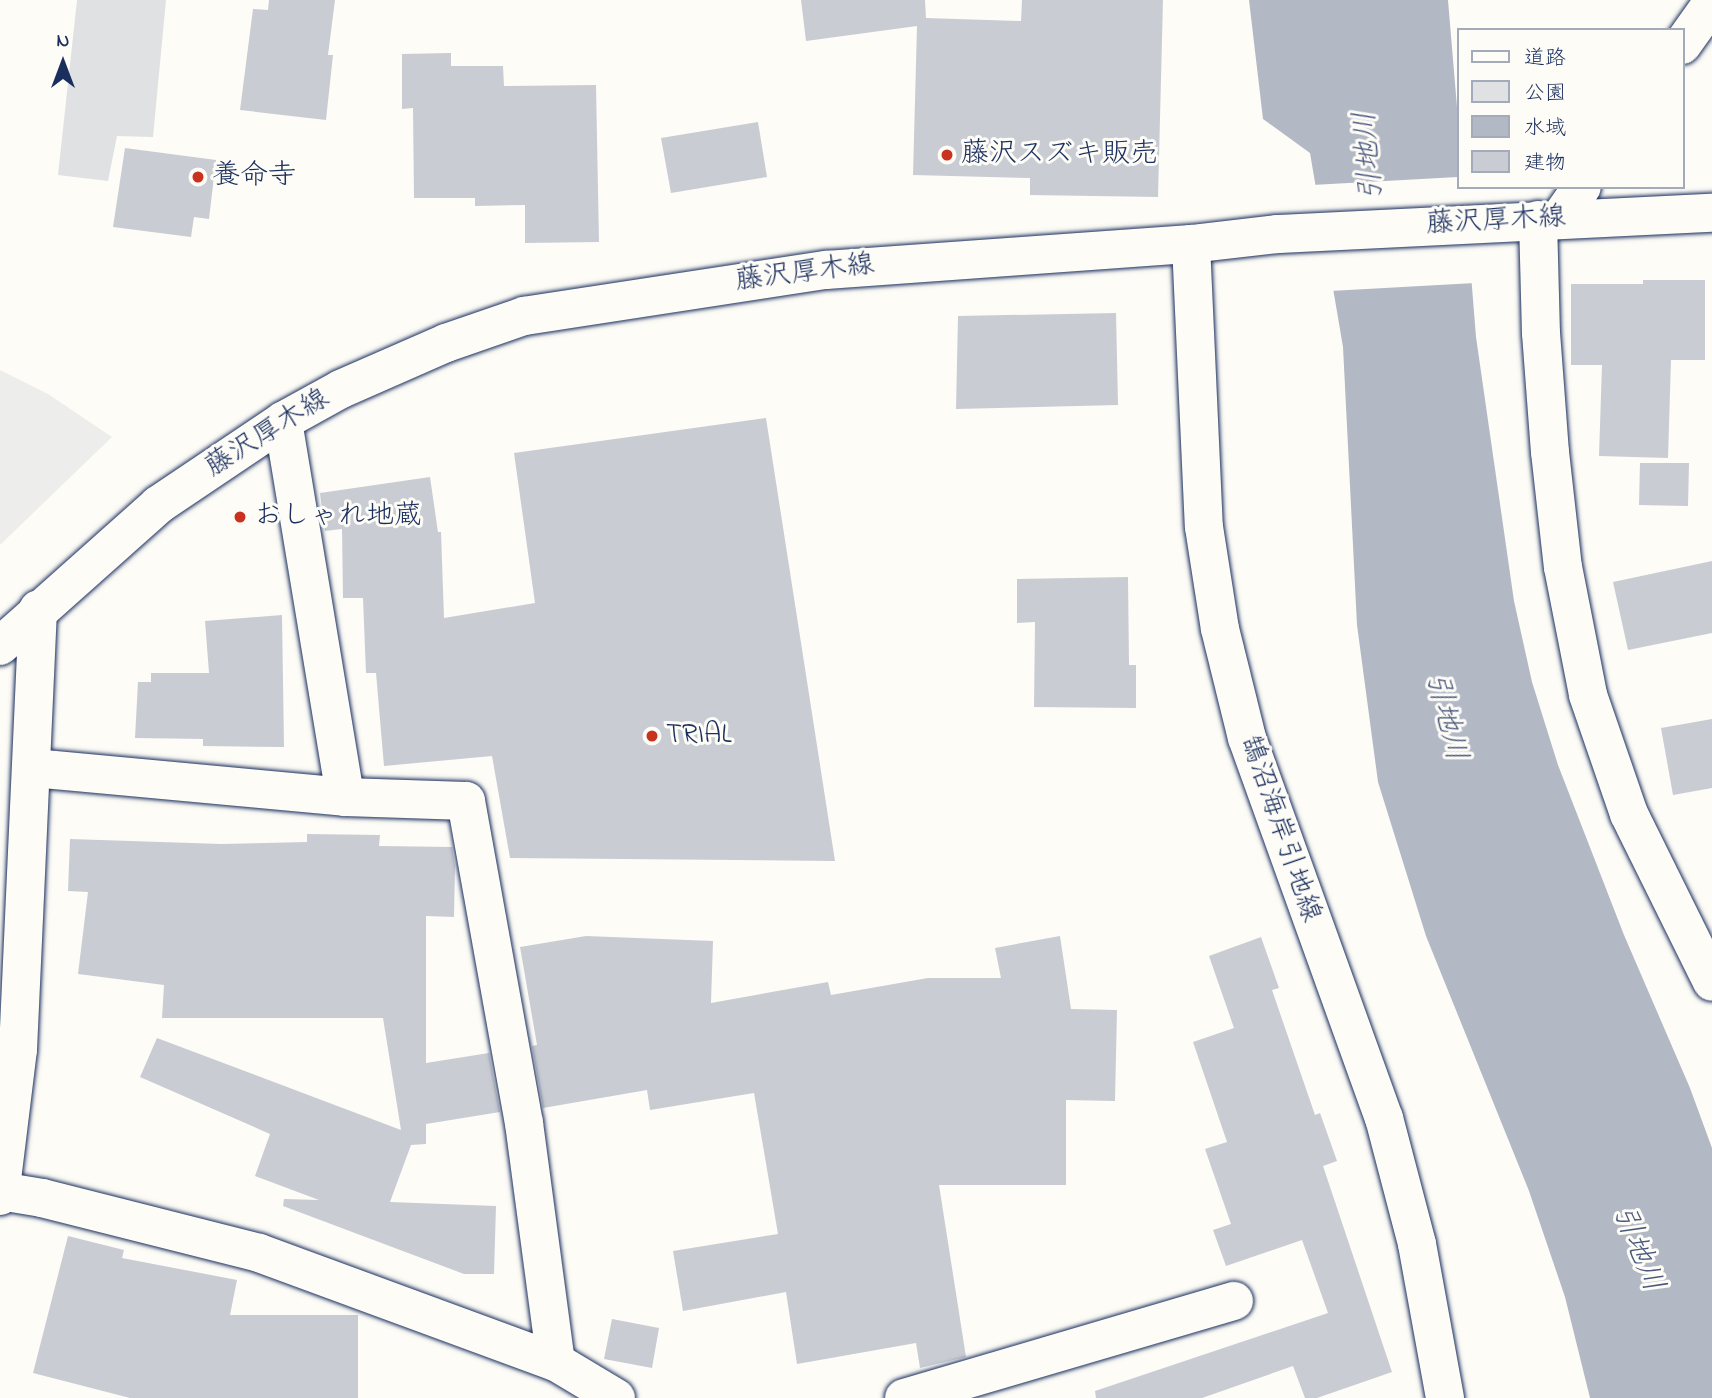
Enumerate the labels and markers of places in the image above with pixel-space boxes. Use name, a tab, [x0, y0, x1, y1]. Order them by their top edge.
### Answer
place label: 藤沢スズキ販売	[961, 138, 1157, 172]
marker: 藤沢スズキ販売	[939, 147, 955, 163]
place label: 養命寺	[212, 160, 296, 194]
marker: 養命寺	[190, 169, 206, 185]
place label: おしゃれ地蔵	[254, 500, 422, 534]
marker: おしゃれ地蔵	[232, 509, 248, 525]
place label: TRIAL	[666, 719, 732, 753]
marker: TRIAL	[644, 728, 660, 744]

